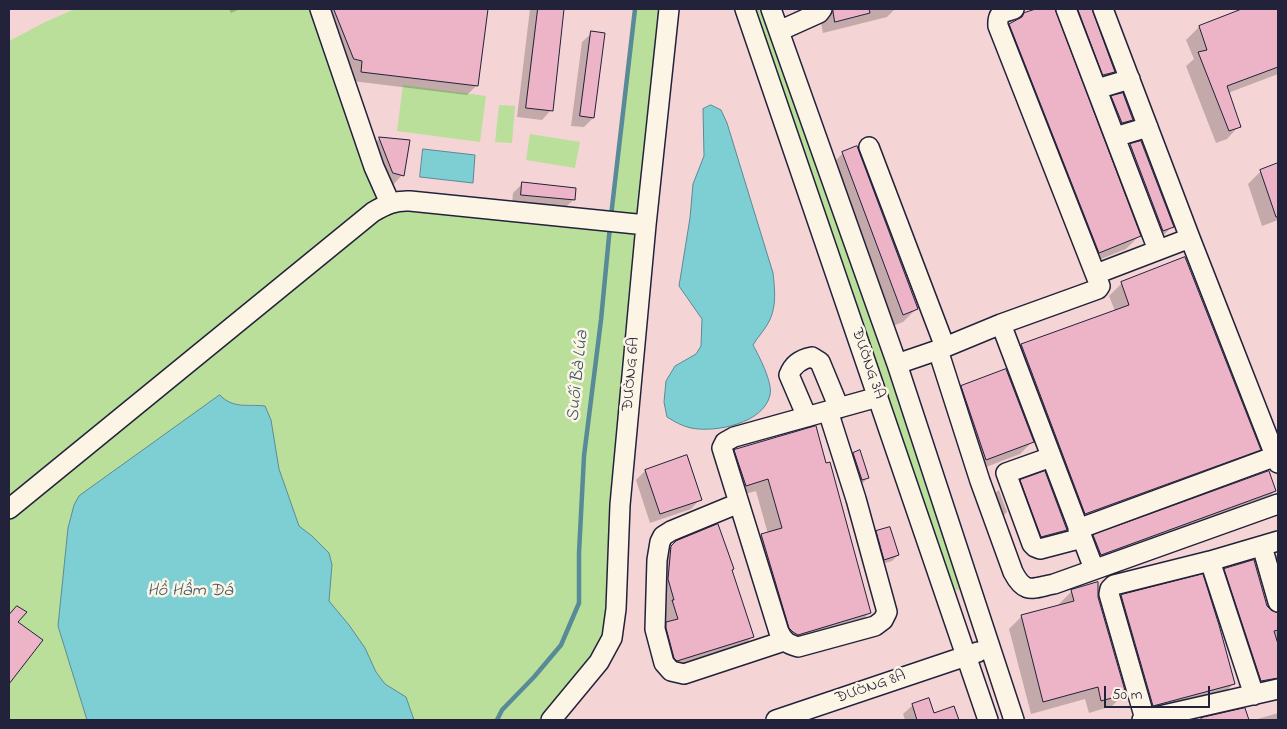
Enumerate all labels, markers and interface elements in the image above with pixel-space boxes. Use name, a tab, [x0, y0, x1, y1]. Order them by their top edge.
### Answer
street label: ĐƯỜNG 3A	[846, 326, 888, 402]
water label: Suối Bà Lúa	[563, 330, 595, 422]
street label: ĐƯỜNG 6A	[619, 336, 645, 412]
water label: Hồ Hầm Đá	[147, 581, 233, 603]
street label: ĐƯỜNG 8A	[833, 667, 909, 709]
scale bar	[1107, 676, 1213, 708]
text: 50 m	[1112, 684, 1142, 706]

